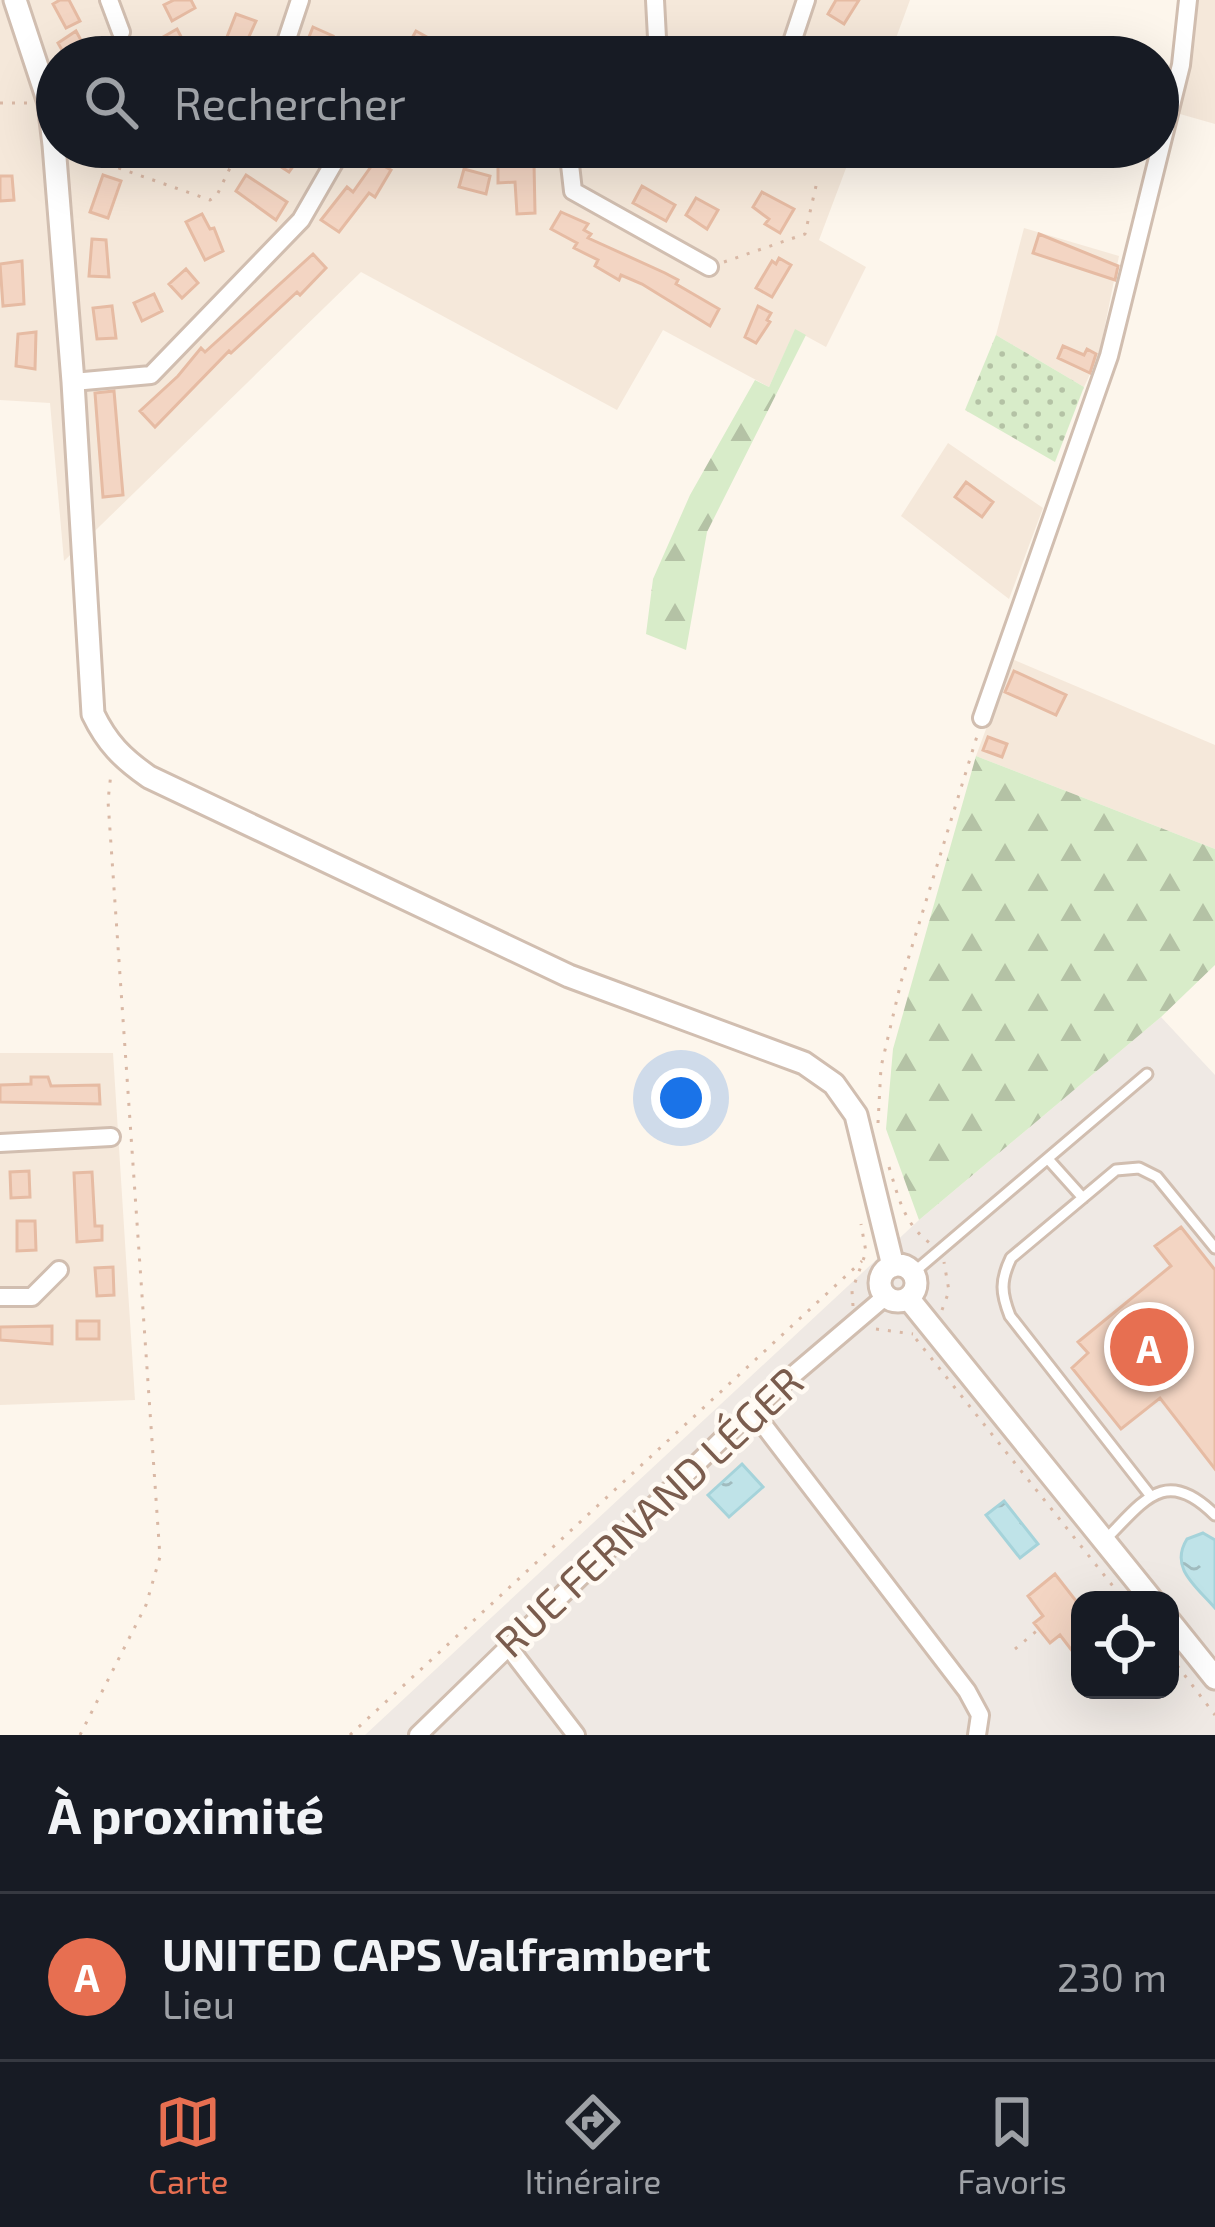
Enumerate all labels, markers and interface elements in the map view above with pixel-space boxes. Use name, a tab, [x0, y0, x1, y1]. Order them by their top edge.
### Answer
search box	[36, 36, 1179, 168]
icon: search	[78, 69, 144, 135]
text: Rechercher	[174, 75, 406, 129]
your location	[651, 1068, 711, 1128]
pin: A	[1110, 1302, 1188, 1392]
street label: RUE FERNAND LÉGER	[483, 1355, 812, 1666]
map controls	[1071, 1591, 1179, 1699]
button: locate	[1071, 1591, 1179, 1699]
text: À proximité	[48, 1783, 324, 1844]
text: UNITED CAPS Valframbert	[162, 1926, 711, 1980]
text: A	[74, 1953, 100, 2000]
text: 230 m	[1057, 1953, 1167, 2000]
text: Lieu	[162, 1980, 235, 2027]
tab: Carte	[148, 2089, 229, 2201]
tab: Itinéraire	[525, 2089, 661, 2201]
tab: Favoris	[957, 2089, 1067, 2201]

